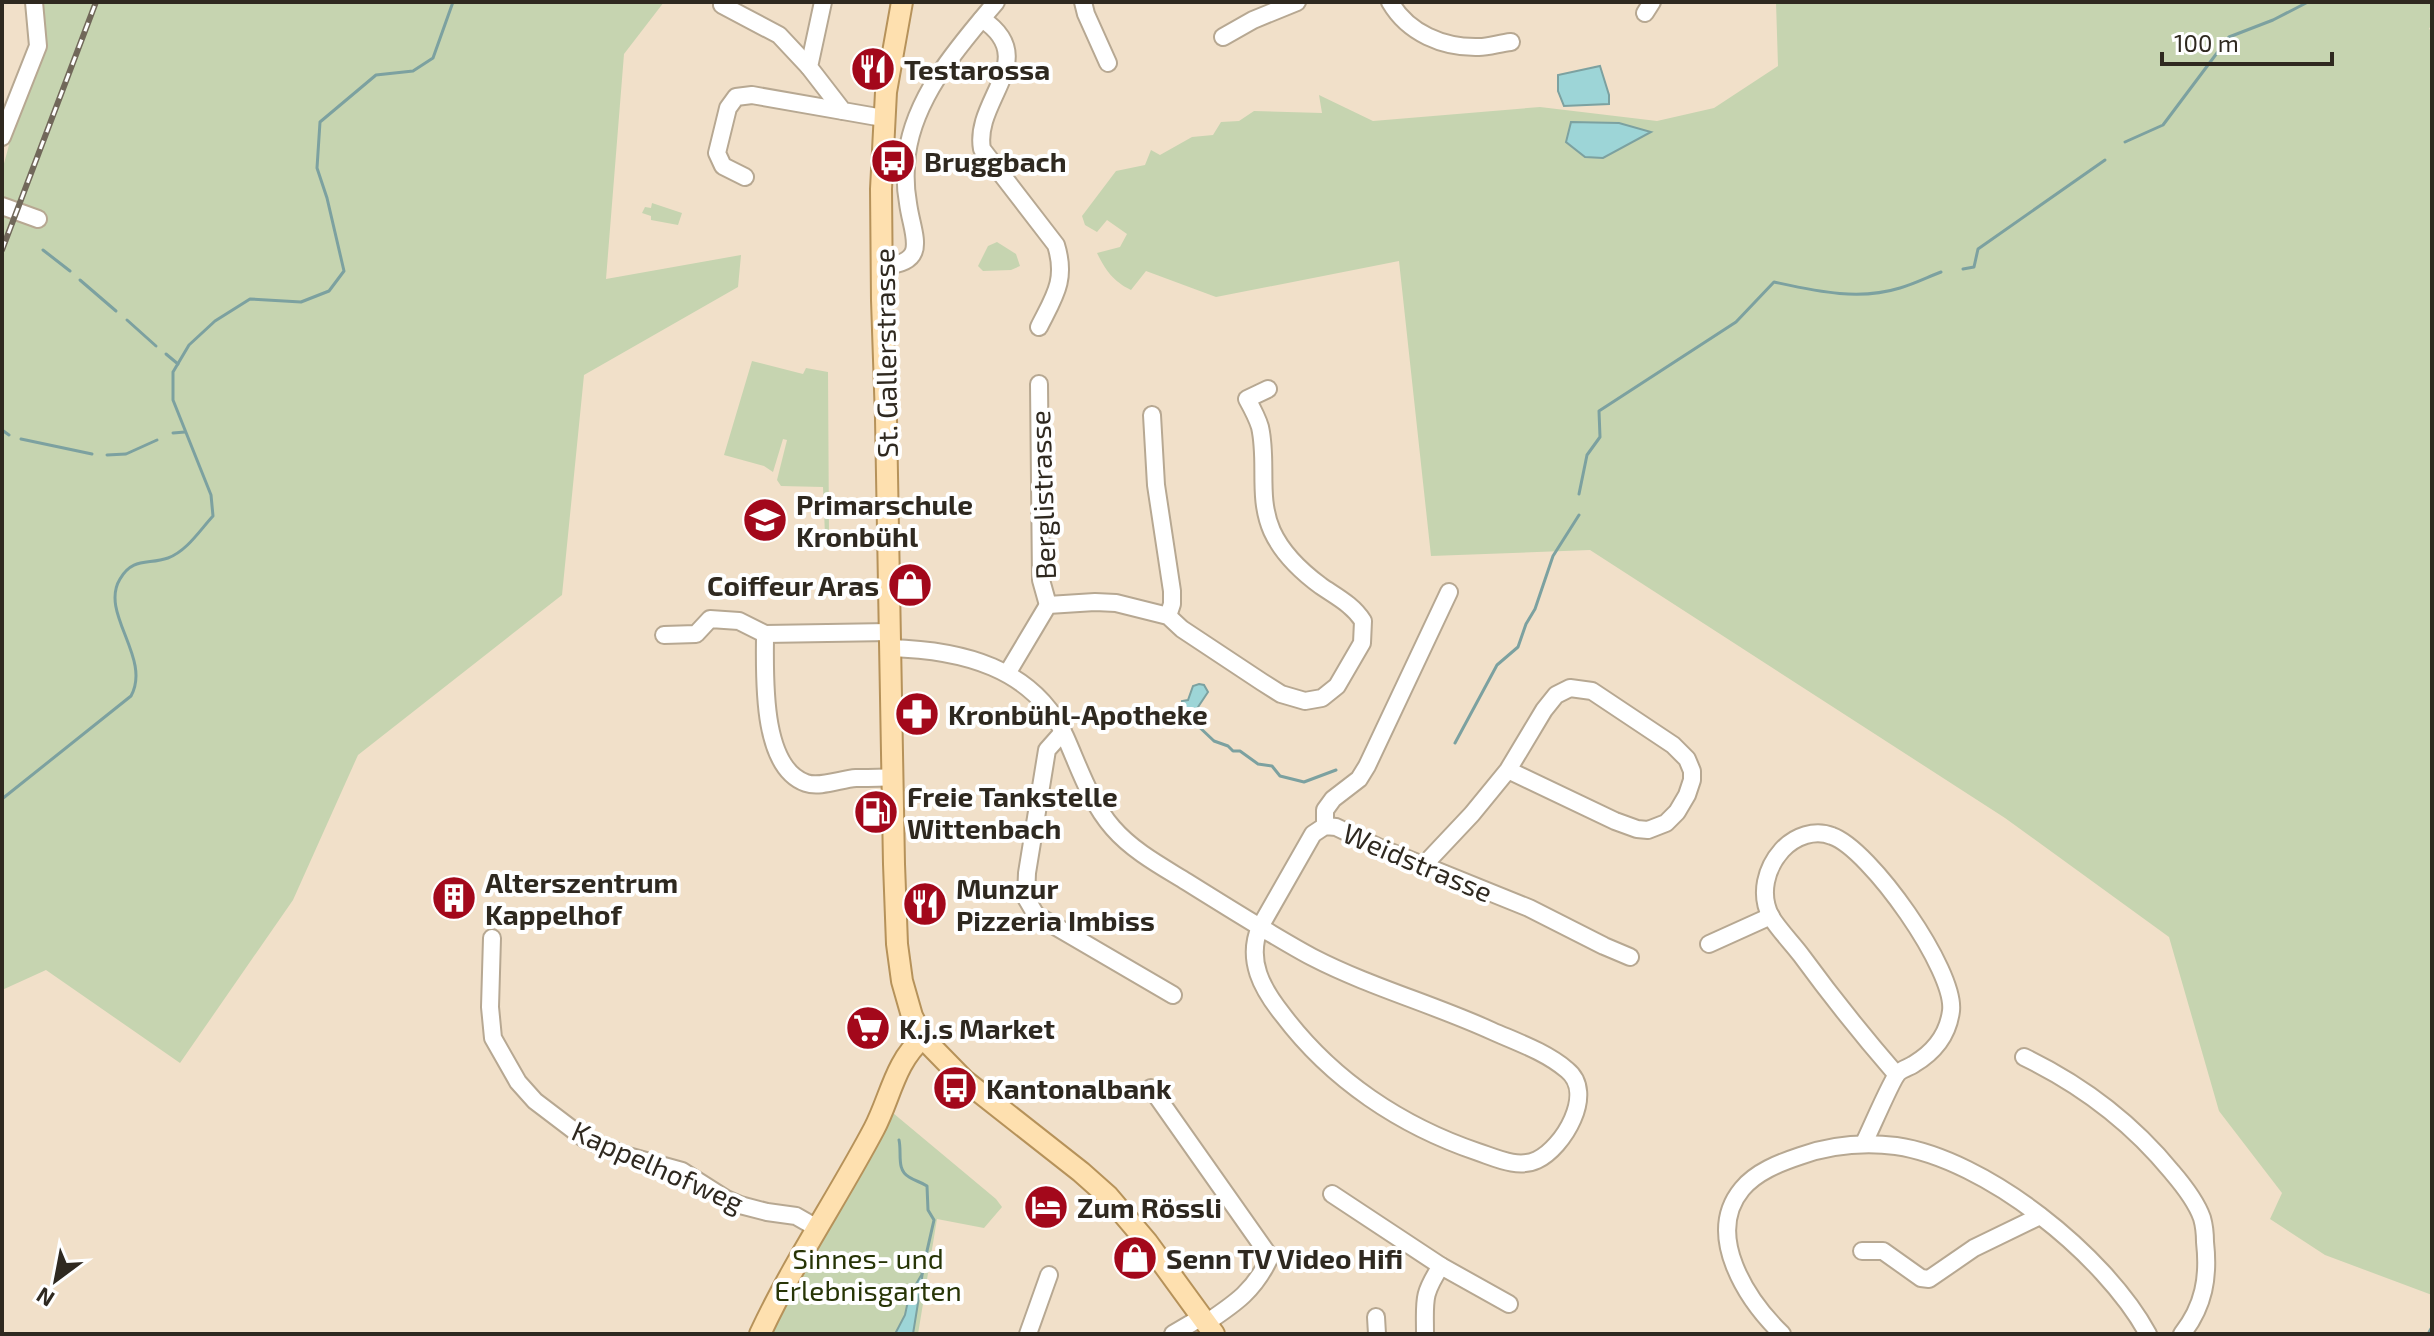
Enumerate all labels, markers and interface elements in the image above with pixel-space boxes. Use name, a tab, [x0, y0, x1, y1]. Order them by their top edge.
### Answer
scale bar	[2162, 16, 2332, 66]
text: 100 m	[2174, 28, 2239, 57]
restaurant icon: Testarossa	[849, 45, 897, 93]
place label: Testarossa	[904, 52, 1050, 86]
bus stop icon: Bruggbach	[869, 137, 917, 185]
place label: Bruggbach	[924, 144, 1067, 178]
street label: St. Gallerstrasse	[866, 248, 904, 458]
street label: Berglistrasse	[1022, 410, 1062, 580]
place label: Primarschule Kronbühl	[796, 487, 973, 553]
school or university icon: Primarschule Kronbühl	[741, 496, 789, 544]
shop icon: Coiffeur Aras	[886, 561, 934, 609]
place label: Coiffeur Aras	[707, 568, 879, 602]
pharmacy icon: Kronbühl-Apotheke	[893, 690, 941, 738]
place label: Kronbühl-Apotheke	[948, 697, 1208, 731]
place label: Freie Tankstelle Wittenbach	[907, 779, 1118, 845]
fuel station icon: Freie Tankstelle Wittenbach	[852, 788, 900, 836]
street label: Weidstrasse	[1338, 815, 1498, 909]
place label: Alterszentrum Kappelhof	[485, 865, 678, 931]
place label: Munzur Pizzeria Imbiss	[956, 871, 1155, 937]
building icon: Alterszentrum Kappelhof	[430, 874, 478, 922]
restaurant icon: Munzur Pizzeria Imbiss	[901, 880, 949, 928]
supermarket icon: K.j.s Market	[844, 1004, 892, 1052]
place label: K.j.s Market	[899, 1011, 1055, 1045]
bus stop icon: Kantonalbank	[931, 1064, 979, 1112]
place label: Kantonalbank	[986, 1071, 1172, 1105]
street label: Kappelhofweg	[567, 1113, 749, 1219]
hotel icon: Zum Rössli	[1022, 1183, 1070, 1231]
place label: Zum Rössli	[1077, 1190, 1222, 1224]
shop icon: Senn TV Video Hifi	[1111, 1234, 1159, 1282]
north arrow	[16, 1240, 96, 1320]
park label: Sinnes- und Erlebnisgarten	[774, 1241, 962, 1307]
place label: Senn TV Video Hifi	[1166, 1241, 1403, 1275]
text: N	[31, 1283, 58, 1313]

